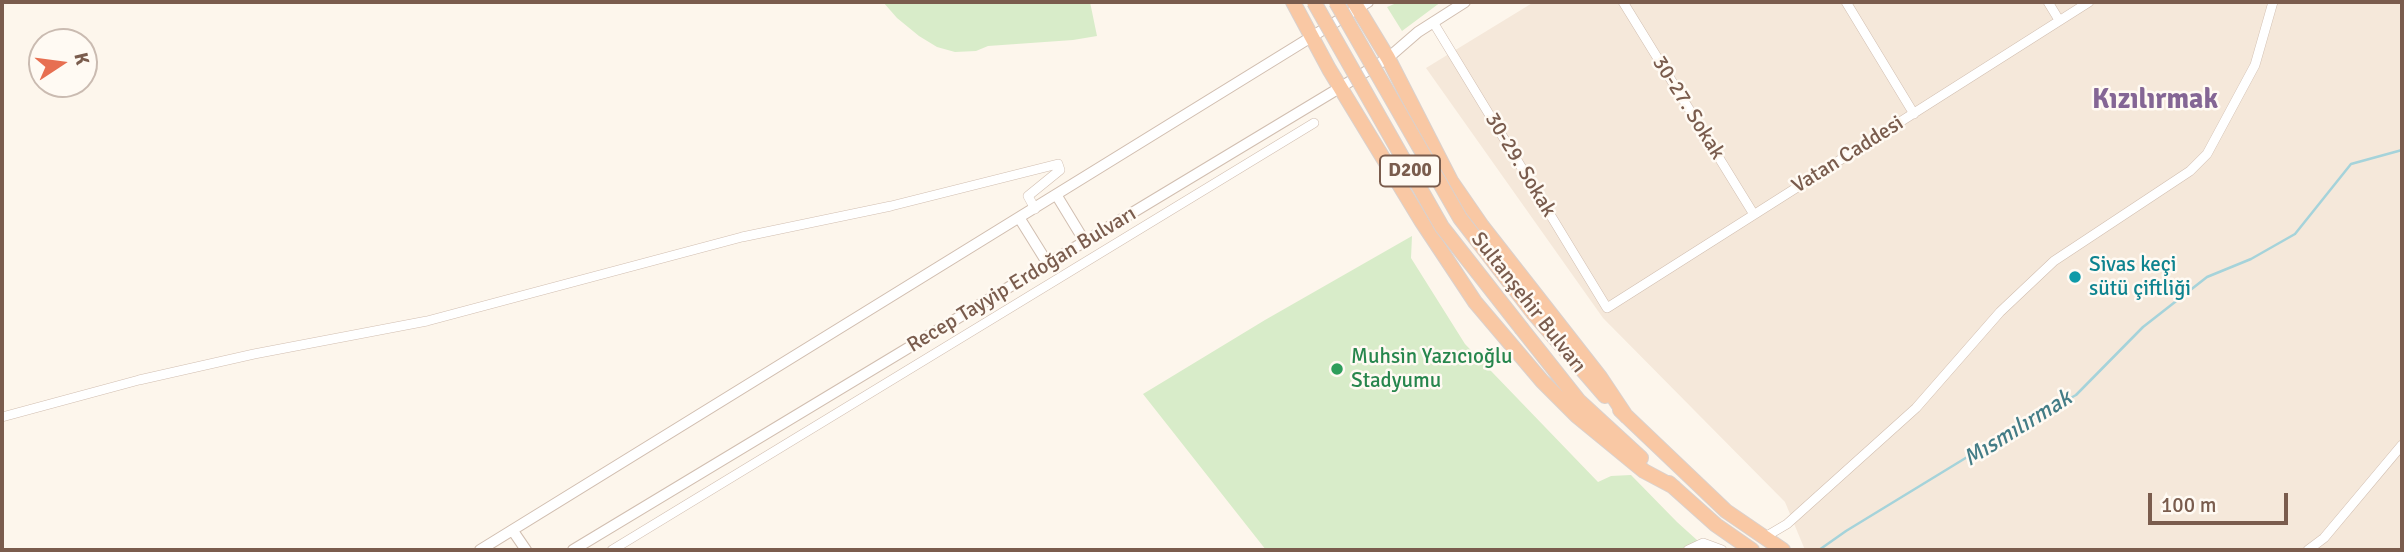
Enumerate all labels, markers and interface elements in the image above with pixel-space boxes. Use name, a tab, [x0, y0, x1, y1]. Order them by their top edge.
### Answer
north arrow	[28, 28, 98, 98]
text: K	[68, 50, 95, 67]
street label: 30-27. Sokak	[1646, 52, 1730, 164]
district label: Kızılırmak	[2092, 84, 2218, 118]
street label: 30-29. Sokak	[1479, 108, 1561, 222]
street label: Vatan Caddesi	[1788, 111, 1908, 199]
road number: D200	[1380, 155, 1440, 186]
street label: Recep Tayyip Erdoğan Bulvarı	[903, 202, 1141, 358]
street label: Sultanşehir Bulvarı	[1465, 228, 1591, 378]
place label: Sivas keçi sütü çiftliği	[2089, 252, 2191, 302]
marker: Sivas keçi sütü çiftliği	[2067, 269, 2083, 285]
place label: Muhsin Yazıcıoğlu Stadyumu	[1351, 344, 1512, 394]
marker: Muhsin Yazıcıoğlu Stadyumu	[1329, 361, 1345, 377]
water label: Mısmılırmak	[1959, 385, 2077, 473]
scale bar	[2152, 478, 2292, 522]
text: 100 m	[2161, 492, 2216, 518]

